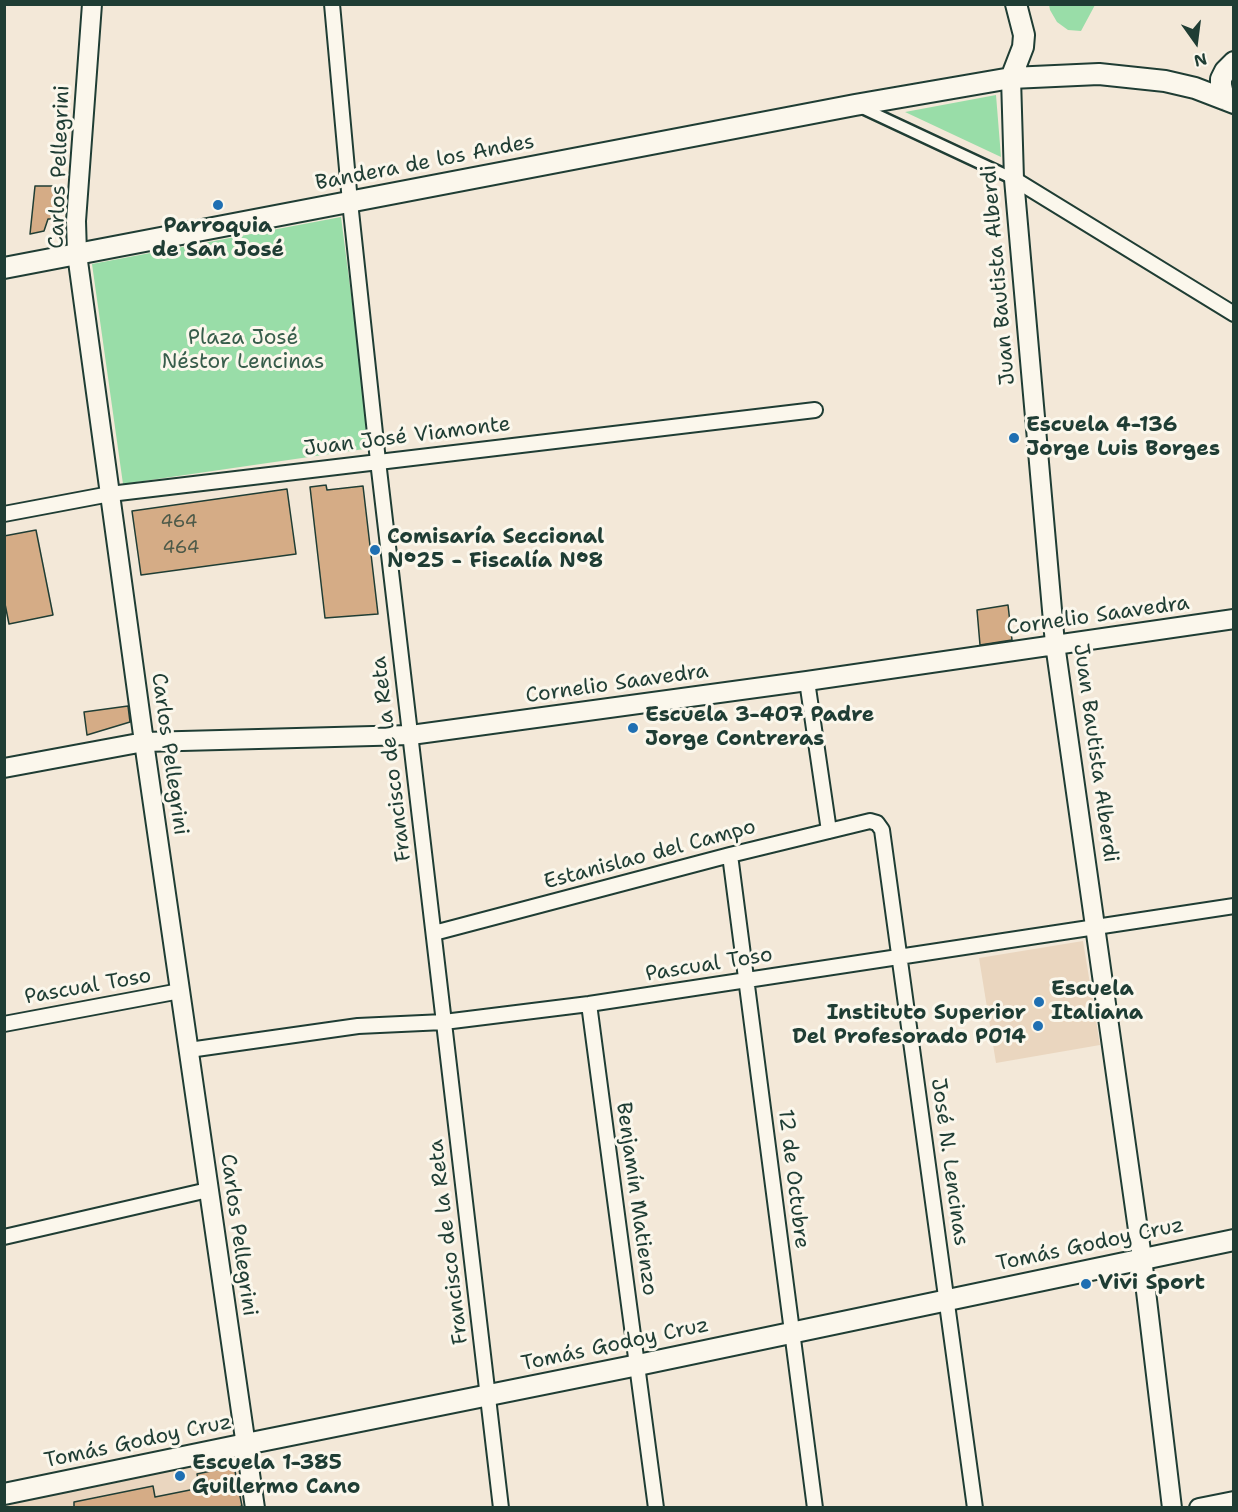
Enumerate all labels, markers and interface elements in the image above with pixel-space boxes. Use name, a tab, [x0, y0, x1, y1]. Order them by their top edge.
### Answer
north arrow	[1166, 12, 1226, 72]
text: N	[1192, 48, 1209, 72]
street label: Carlos Pellegrini	[45, 85, 75, 249]
street label: Bandera de los Andes	[313, 129, 537, 197]
street label: Juan Bautista Alberdi	[977, 164, 1021, 386]
marker: Parroquia de San José	[211, 198, 225, 212]
place label: Parroquia de San José	[152, 214, 284, 264]
park label: Plaza José Néstor Lencinas	[162, 326, 324, 376]
street label: Juan José Viamonte	[302, 412, 512, 462]
place label: Escuela 4-136 Jorge Luis Borges	[1026, 413, 1220, 463]
marker: Escuela 4-136 Jorge Luis Borges	[1007, 431, 1021, 445]
house number: 464	[161, 511, 197, 533]
place label: Comisaría Seccional N°25 - Fiscalía N°8	[387, 525, 604, 575]
house number: 464	[163, 537, 199, 559]
marker: Comisaría Seccional N°25 - Fiscalía N°8	[368, 543, 382, 557]
street label: Cornelio Saavedra	[1005, 591, 1191, 641]
street label: Juan Bautista Alberdi	[1067, 642, 1123, 864]
street label: Francisco de la Reta	[367, 655, 417, 863]
street label: Cornelio Saavedra	[524, 659, 710, 709]
street label: Carlos Pellegrini	[145, 671, 193, 837]
place label: Escuela 3-407 Padre Jorge Contreras	[645, 703, 874, 753]
marker: Escuela 3-407 Padre Jorge Contreras	[626, 721, 640, 735]
street label: Estanislao del Campo	[541, 815, 759, 895]
street label: Pascual Toso	[644, 943, 774, 987]
street label: Pascual Toso	[23, 963, 153, 1011]
place label: Escuela Italiana	[1051, 977, 1143, 1027]
marker: Escuela Italiana	[1032, 995, 1046, 1009]
place label: Instituto Superior Del Profesorado P014	[792, 1001, 1026, 1051]
marker: Instituto Superior Del Profesorado P014	[1031, 1019, 1045, 1033]
street label: José N. Lencinas	[925, 1077, 973, 1247]
street label: Benjamín Matienzo	[610, 1101, 662, 1297]
street label: 12 de Octubre	[772, 1108, 814, 1250]
street label: Francisco de la Reta	[424, 1138, 474, 1346]
street label: Carlos Pellegrini	[214, 1152, 262, 1318]
street label: Tomás Godoy Cruz	[994, 1213, 1186, 1277]
place label: Vivi Sport	[1098, 1271, 1205, 1297]
marker: Vivi Sport	[1079, 1277, 1093, 1291]
street label: Tomás Godoy Cruz	[519, 1313, 711, 1377]
street label: Tomás Godoy Cruz	[42, 1410, 234, 1474]
place label: Escuela 1-385 Guillermo Cano	[192, 1451, 360, 1501]
marker: Escuela 1-385 Guillermo Cano	[173, 1469, 187, 1483]

